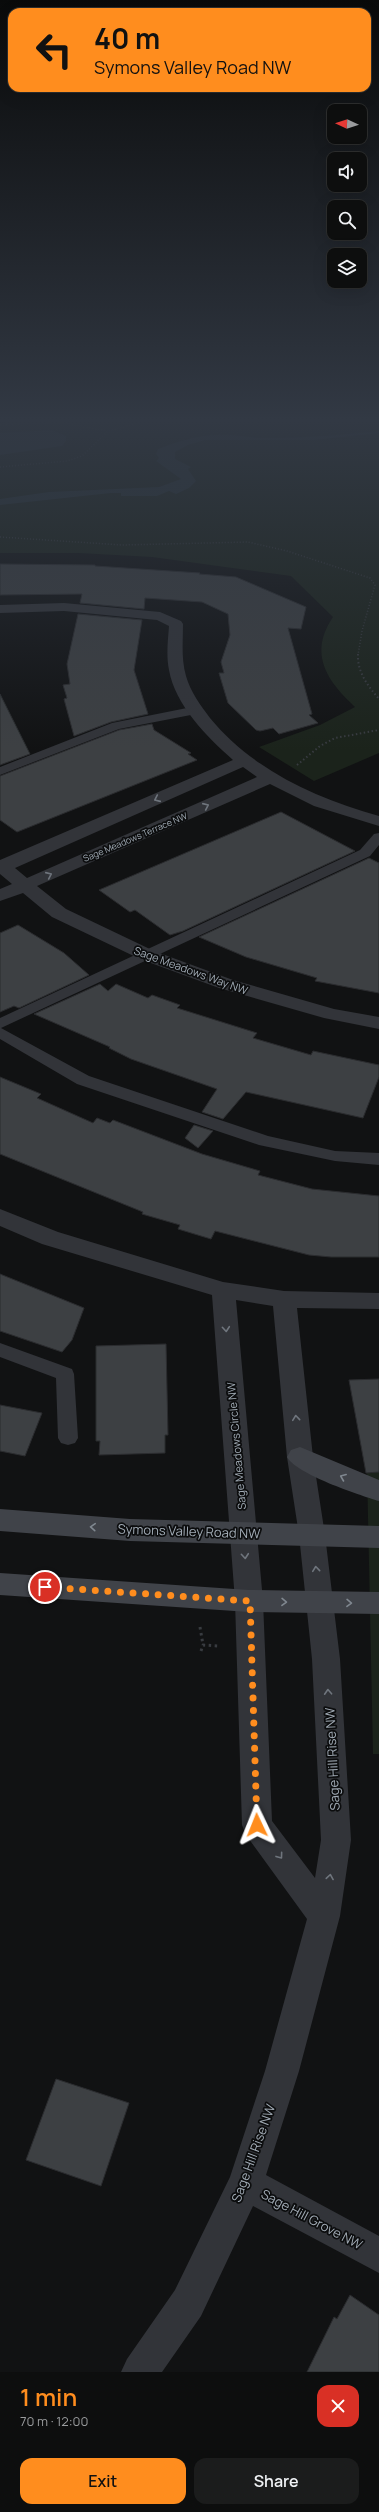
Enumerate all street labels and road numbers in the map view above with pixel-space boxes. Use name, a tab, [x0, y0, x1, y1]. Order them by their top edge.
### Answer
street label: Sage Meadows Terrace NW	[81, 809, 190, 865]
street label: Sage Meadows Way NW	[132, 942, 251, 998]
street label: Sage Meadows Circle NW	[223, 1381, 249, 1510]
street label: Symons Valley Road NW	[117, 1520, 261, 1542]
street label: Sage Hill Rise NW	[320, 1707, 344, 1811]
street label: Sage Hill Rise NW	[227, 2101, 279, 2205]
street label: Sage Hill Grove NW	[258, 2185, 366, 2253]

